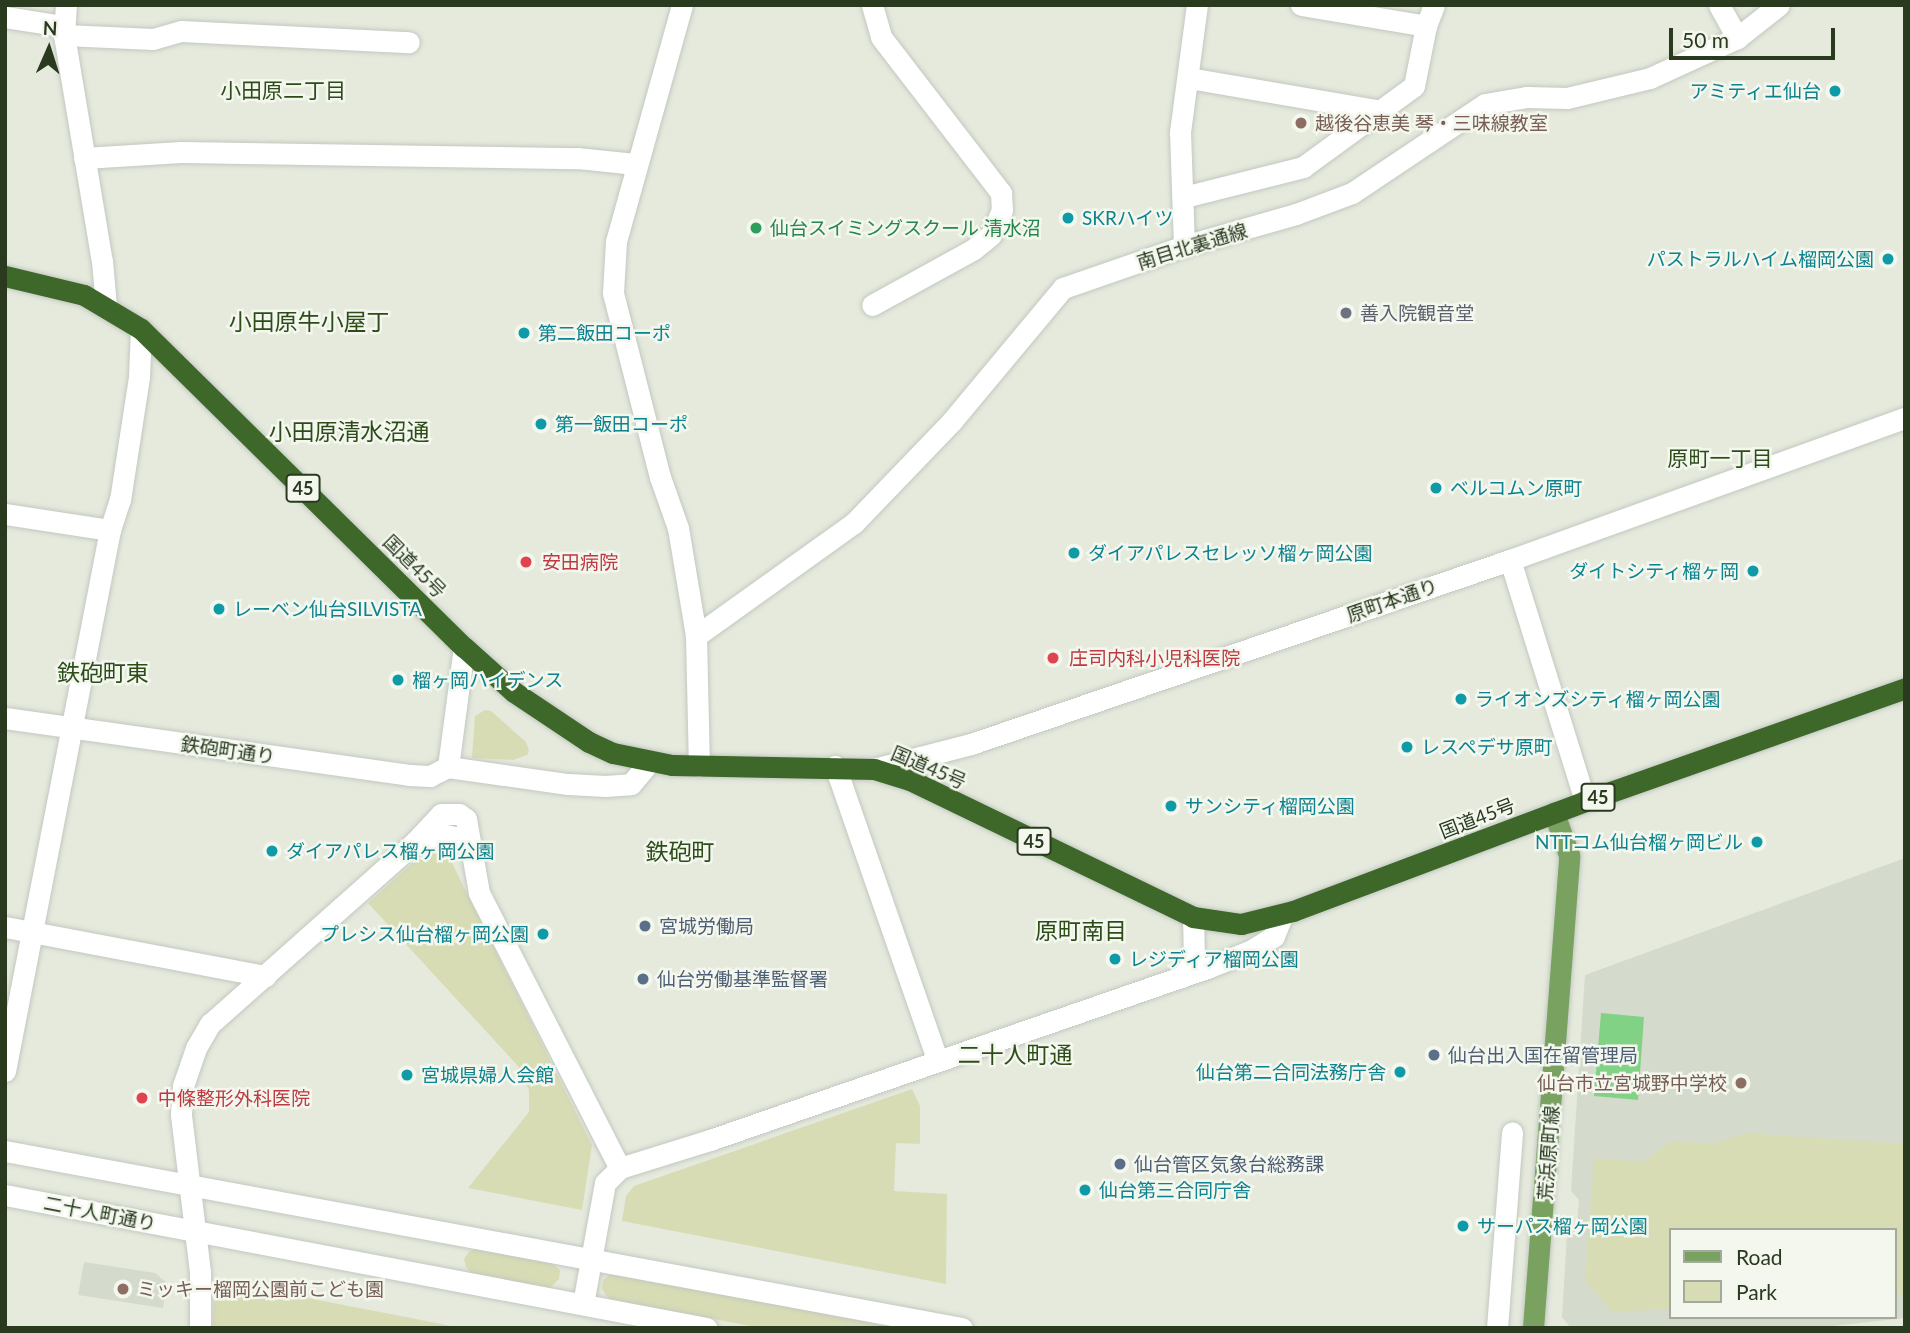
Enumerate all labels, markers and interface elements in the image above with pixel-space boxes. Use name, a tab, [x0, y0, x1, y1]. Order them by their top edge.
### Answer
north arrow	[14, 14, 84, 84]
scale bar	[1672, 14, 1838, 58]
text: N	[42, 16, 58, 39]
text: 50 m	[1682, 27, 1729, 52]
district label: 小田原二丁目	[220, 77, 346, 103]
place label: アミティエ仙台	[1688, 80, 1821, 102]
marker: アミティエ仙台	[1827, 83, 1843, 99]
place label: 越後谷恵美 琴・三味線教室	[1315, 112, 1548, 134]
marker: 越後谷恵美 琴・三味線教室	[1293, 115, 1309, 131]
place label: SKRハイツ	[1082, 207, 1174, 229]
marker: SKRハイツ	[1060, 210, 1076, 226]
place label: 仙台スイミングスクール 清水沼	[770, 217, 1041, 239]
street label: 南目北裏通線	[1134, 218, 1250, 274]
marker: 仙台スイミングスクール 清水沼	[748, 220, 764, 236]
place label: パストラルハイム榴岡公園	[1646, 248, 1874, 270]
marker: パストラルハイム榴岡公園	[1880, 251, 1896, 267]
place label: 善入院観音堂	[1360, 302, 1474, 324]
marker: 善入院観音堂	[1338, 305, 1354, 321]
district label: 小田原牛小屋丁	[229, 307, 389, 335]
place label: 第二飯田コーポ	[538, 322, 671, 344]
marker: 第二飯田コーポ	[516, 325, 532, 341]
place label: 第一飯田コーポ	[555, 413, 688, 435]
marker: 第一飯田コーポ	[533, 416, 549, 432]
district label: 小田原清水沼通	[269, 417, 429, 445]
district label: 原町一丁目	[1668, 445, 1772, 471]
road number: 45	[286, 474, 320, 502]
place label: ベルコムン原町	[1450, 477, 1583, 499]
marker: ベルコムン原町	[1428, 480, 1444, 496]
street label: 国道45号	[379, 530, 451, 602]
place label: ダイアパレスセレッソ榴ヶ岡公園	[1088, 542, 1373, 564]
marker: ダイアパレスセレッソ榴ヶ岡公園	[1066, 545, 1082, 561]
place label: 安田病院	[542, 551, 618, 573]
marker: 安田病院	[516, 552, 536, 572]
place label: ダイトシティ榴ヶ岡	[1568, 560, 1739, 582]
marker: ダイトシティ榴ヶ岡	[1745, 563, 1761, 579]
street label: 原町本通り	[1343, 574, 1441, 626]
place label: レーベン仙台SILVISTA	[233, 598, 422, 620]
marker: レーベン仙台SILVISTA	[211, 601, 227, 617]
place label: 庄司内科小児科医院	[1069, 647, 1240, 669]
marker: 庄司内科小児科医院	[1043, 648, 1063, 668]
district label: 鉄砲町東	[57, 658, 149, 686]
place label: 榴ヶ岡ハイデンス	[412, 669, 564, 691]
marker: 榴ヶ岡ハイデンス	[390, 672, 406, 688]
place label: ライオンズシティ榴ヶ岡公園	[1475, 688, 1722, 710]
marker: ライオンズシティ榴ヶ岡公園	[1453, 691, 1469, 707]
street label: 鉄砲町通り	[179, 732, 277, 768]
place label: レスペデサ原町	[1421, 736, 1554, 758]
marker: レスペデサ原町	[1399, 739, 1415, 755]
street label: 国道45号	[888, 741, 970, 793]
road number: 45	[1580, 782, 1616, 812]
street label: 国道45号	[1436, 793, 1518, 843]
place label: サンシティ榴岡公園	[1185, 795, 1356, 817]
marker: サンシティ榴岡公園	[1163, 798, 1179, 814]
road number: 45	[1016, 826, 1052, 856]
place label: NTTコム仙台榴ヶ岡ビル	[1535, 831, 1743, 853]
marker: NTTコム仙台榴ヶ岡ビル	[1749, 834, 1765, 850]
district label: 鉄砲町	[646, 837, 714, 865]
place label: ダイアパレス榴ヶ岡公園	[286, 840, 495, 862]
marker: ダイアパレス榴ヶ岡公園	[264, 843, 280, 859]
place label: 宮城労働局	[659, 915, 754, 937]
district label: 原町南目	[1035, 916, 1127, 944]
marker: 宮城労働局	[637, 918, 653, 934]
place label: プレシス仙台榴ヶ岡公園	[320, 923, 529, 945]
marker: プレシス仙台榴ヶ岡公園	[535, 926, 551, 942]
place label: レジディア榴岡公園	[1129, 948, 1300, 970]
marker: レジディア榴岡公園	[1107, 951, 1123, 967]
place label: 仙台労働基準監督署	[657, 968, 828, 990]
marker: 仙台労働基準監督署	[635, 971, 651, 987]
district label: 二十人町通	[958, 1040, 1072, 1068]
place label: 仙台出入国在留管理局	[1448, 1044, 1638, 1066]
marker: 仙台出入国在留管理局	[1426, 1047, 1442, 1063]
place label: 仙台第二合同法務庁舎	[1196, 1061, 1386, 1083]
place label: 宮城県婦人会館	[421, 1064, 554, 1086]
marker: 仙台第二合同法務庁舎	[1392, 1064, 1408, 1080]
marker: 宮城県婦人会館	[399, 1067, 415, 1083]
place label: 仙台市立宮城野中学校	[1537, 1072, 1727, 1094]
marker: 仙台市立宮城野中学校	[1733, 1075, 1749, 1091]
place label: 中條整形外科医院	[158, 1087, 310, 1109]
marker: 中條整形外科医院	[132, 1088, 152, 1108]
street label: 荒浜原町線	[1533, 1105, 1563, 1201]
place label: 仙台管区気象台総務課	[1134, 1153, 1324, 1175]
marker: 仙台管区気象台総務課	[1112, 1156, 1128, 1172]
place label: 仙台第三合同庁舎	[1099, 1179, 1251, 1201]
marker: 仙台第三合同庁舎	[1077, 1182, 1093, 1198]
street label: 二十人町通り	[42, 1191, 158, 1235]
place label: サーパス榴ヶ岡公園	[1477, 1215, 1648, 1237]
marker: サーパス榴ヶ岡公園	[1455, 1218, 1471, 1234]
legend	[1668, 1228, 1896, 1319]
text: Road	[1736, 1244, 1783, 1269]
place label: ミッキー榴岡公園前こども園	[137, 1278, 384, 1300]
text: Park	[1736, 1279, 1777, 1304]
marker: ミッキー榴岡公園前こども園	[115, 1281, 131, 1297]

